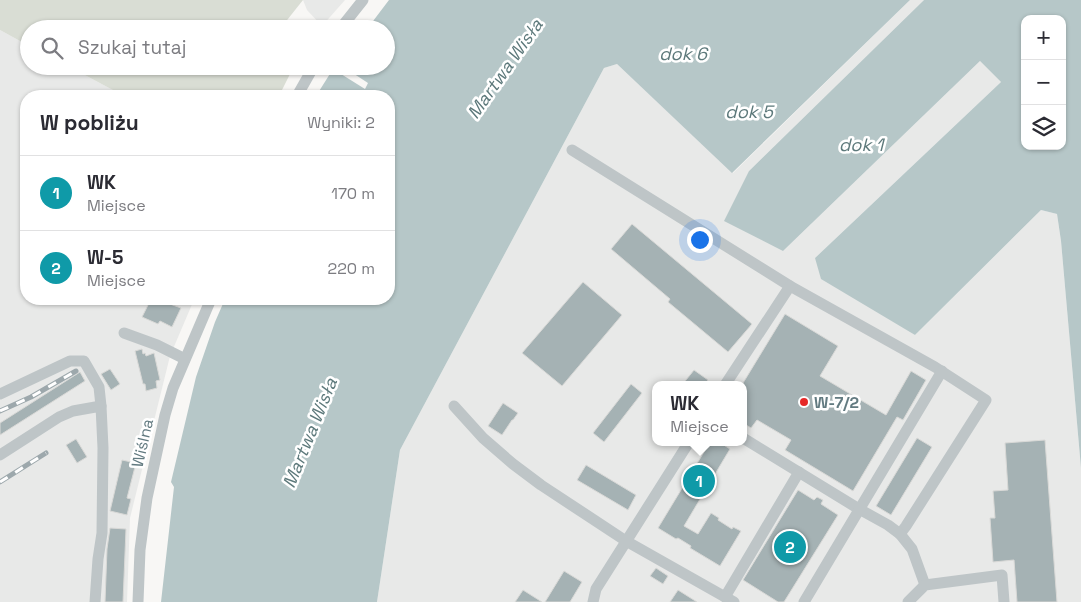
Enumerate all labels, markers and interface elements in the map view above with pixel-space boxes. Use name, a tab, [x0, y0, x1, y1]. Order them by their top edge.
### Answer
water label: Martwa Wisła	[462, 14, 548, 123]
map controls	[1021, 15, 1066, 150]
button: +	[1021, 15, 1066, 60]
search box	[20, 20, 395, 75]
icon: search	[38, 34, 66, 62]
text: Szukaj tutaj	[78, 35, 186, 60]
water label: dok 6	[659, 42, 709, 65]
button: −	[1021, 60, 1066, 105]
water label: dok 5	[725, 100, 775, 123]
button: layers	[1021, 105, 1066, 150]
text: W pobliżu	[40, 109, 139, 136]
text: Wyniki: 2	[307, 112, 375, 133]
water label: dok 1	[839, 133, 886, 156]
text: WK	[87, 170, 116, 195]
text: 1	[52, 183, 60, 204]
text: 170 m	[331, 183, 375, 204]
text: Miejsce	[87, 195, 146, 216]
your location	[687, 227, 713, 253]
text: W-5	[87, 245, 123, 270]
text: 2	[51, 258, 61, 279]
text: 220 m	[328, 258, 375, 279]
text: Miejsce	[87, 270, 146, 291]
water label: Martwa Wisła	[277, 374, 342, 491]
popup	[652, 381, 747, 446]
text: WK	[670, 391, 699, 416]
place label: W-7/2	[814, 392, 859, 413]
marker: W-7/2	[798, 396, 810, 408]
text: Miejsce	[670, 416, 729, 437]
street label: Wiślna	[127, 417, 158, 469]
pin: 1	[683, 462, 715, 500]
pin: 2	[774, 528, 806, 566]

